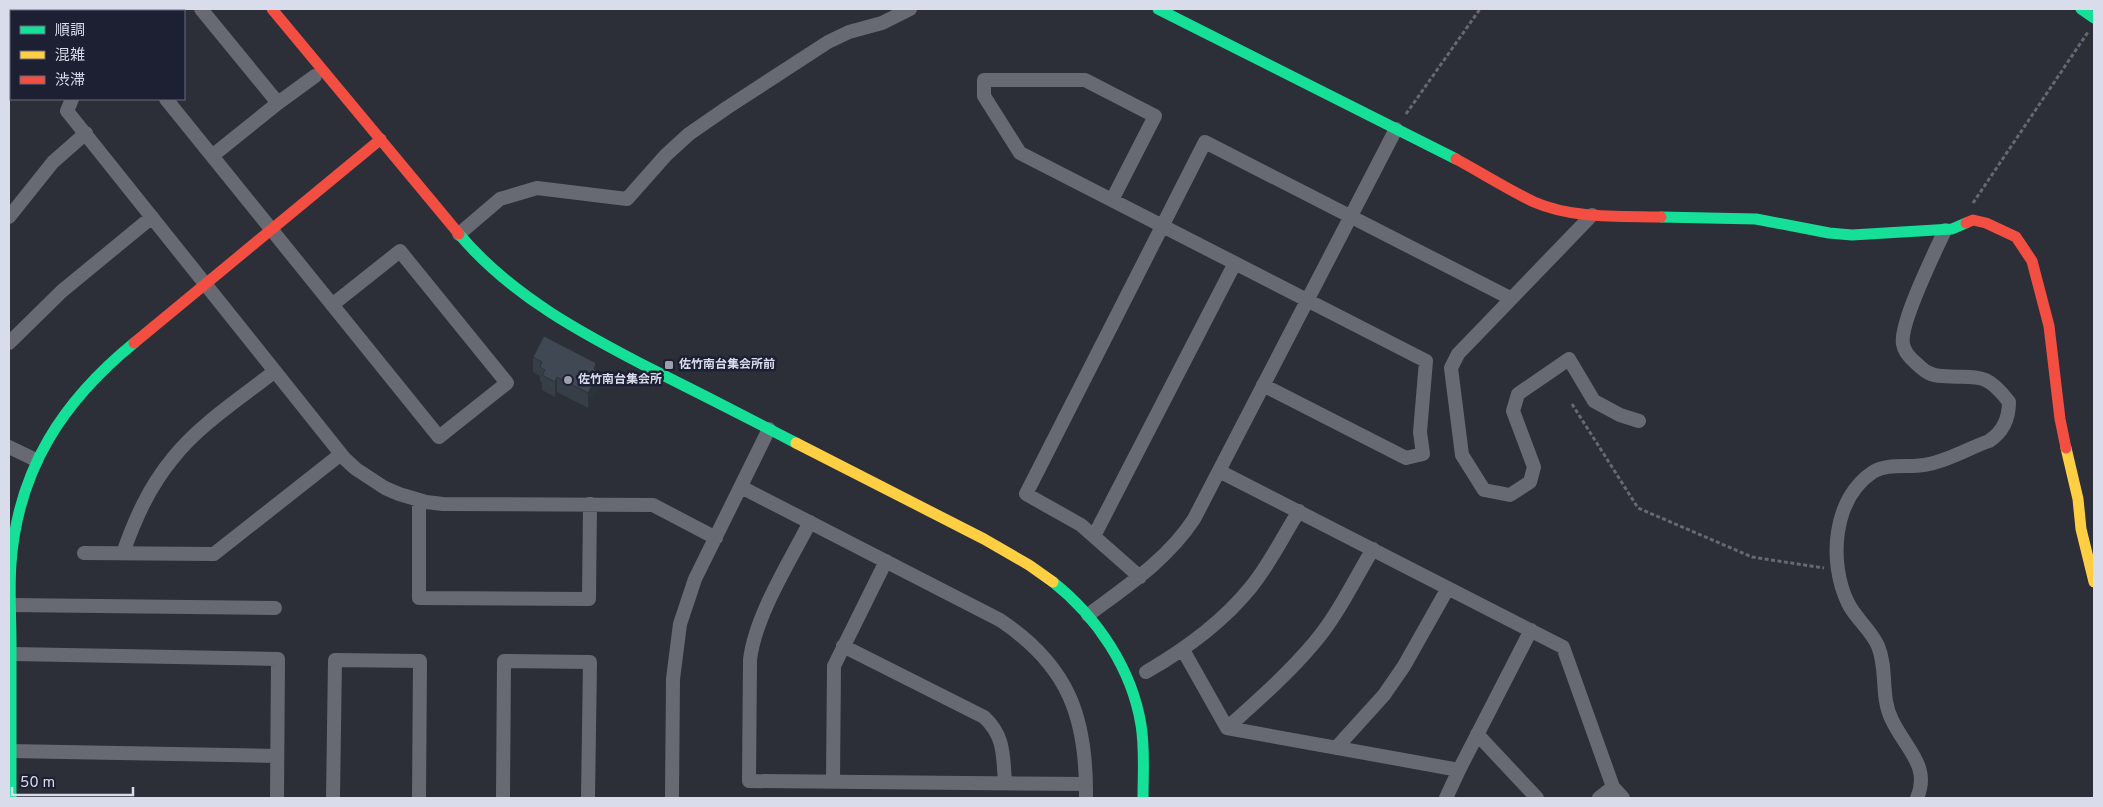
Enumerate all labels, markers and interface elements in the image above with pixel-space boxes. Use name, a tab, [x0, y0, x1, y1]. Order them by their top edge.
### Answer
legend	[10, 10, 185, 100]
text: 順調	[55, 22, 85, 41]
text: 混雑	[55, 47, 85, 66]
text: 渋滞	[55, 72, 85, 91]
place label: 佐竹南台集会所前	[679, 357, 775, 373]
marker: 佐竹南台集会所前	[663, 359, 675, 371]
place label: 佐竹南台集会所	[578, 372, 662, 388]
marker: 佐竹南台集会所	[562, 374, 574, 386]
scale bar	[12, 764, 134, 796]
text: 50 m	[20, 774, 55, 793]

